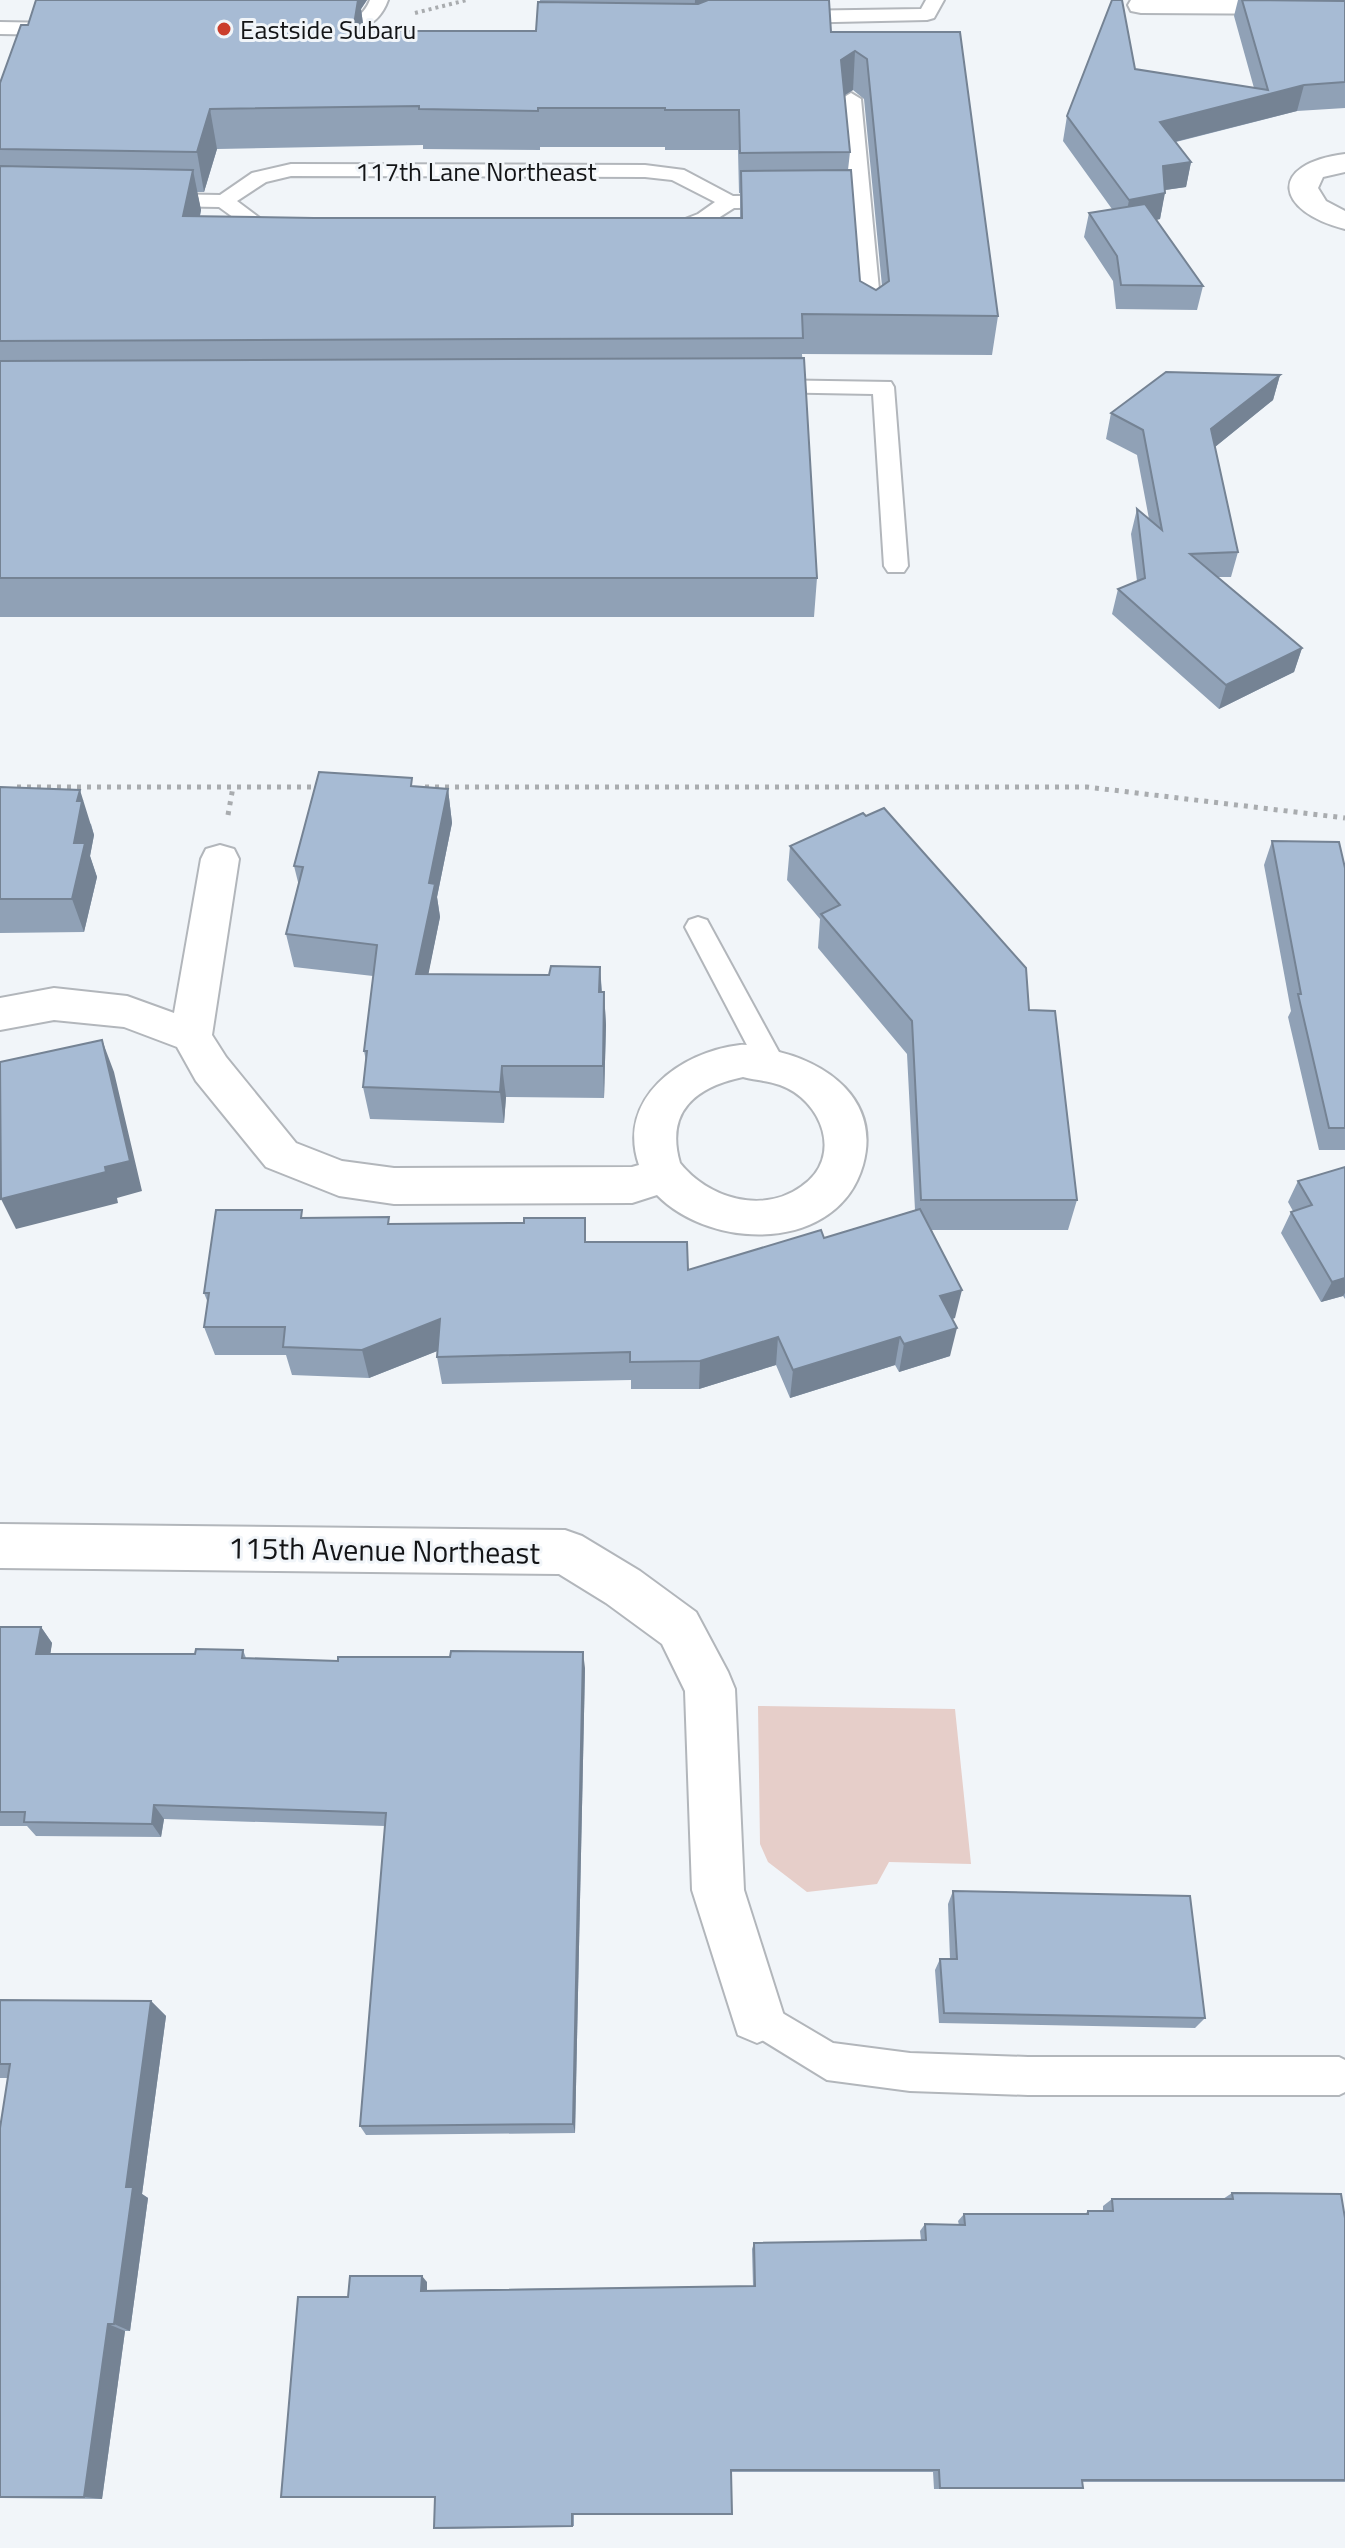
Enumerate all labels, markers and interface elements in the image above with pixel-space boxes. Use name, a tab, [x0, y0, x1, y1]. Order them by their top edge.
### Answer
place label: Eastside Subaru	[240, 10, 416, 49]
marker: Eastside Subaru	[215, 20, 233, 38]
street label: 117th Lane Northeast	[355, 152, 597, 191]
street label: 115th Avenue Northeast	[228, 1524, 541, 1576]

